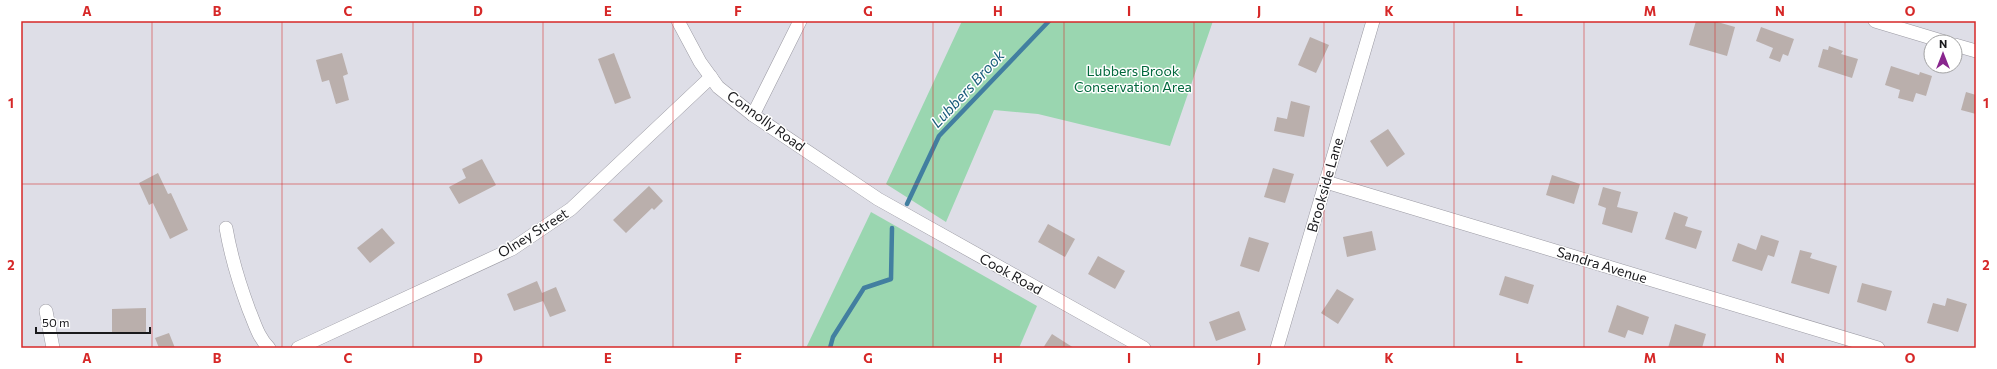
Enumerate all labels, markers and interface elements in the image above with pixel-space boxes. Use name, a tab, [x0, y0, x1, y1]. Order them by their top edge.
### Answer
text: A	[82, 3, 92, 19]
text: B	[213, 3, 222, 19]
text: C	[344, 3, 353, 19]
text: D	[473, 3, 483, 19]
text: E	[604, 3, 612, 19]
text: F	[734, 3, 742, 19]
text: G	[863, 3, 873, 19]
text: H	[993, 3, 1003, 19]
text: I	[1127, 3, 1131, 19]
text: J	[1257, 3, 1261, 19]
text: K	[1384, 3, 1394, 19]
text: L	[1515, 3, 1523, 19]
text: M	[1644, 3, 1656, 19]
text: N	[1775, 3, 1785, 19]
text: O	[1905, 3, 1916, 19]
north arrow	[1923, 34, 1963, 74]
text: N	[1939, 37, 1947, 50]
water label: Lubbers Brook	[927, 45, 1008, 131]
park label: Lubbers Brook Conservation Area	[1074, 62, 1192, 95]
street label: Connolly Road	[724, 87, 809, 155]
text: 1	[8, 95, 14, 111]
text: 1	[1983, 95, 1989, 111]
street label: Brookside Lane	[1303, 136, 1346, 234]
street label: Olney Street	[494, 204, 571, 261]
street label: Sandra Avenue	[1555, 243, 1649, 286]
street label: Cook Road	[977, 249, 1046, 298]
text: 2	[7, 257, 15, 273]
text: 2	[1982, 257, 1990, 273]
scale bar	[36, 309, 150, 335]
text: 50 m	[42, 315, 70, 329]
text: A	[82, 350, 92, 366]
text: B	[213, 350, 222, 366]
text: C	[344, 350, 353, 366]
text: D	[473, 350, 483, 366]
text: E	[604, 350, 612, 366]
text: F	[734, 350, 742, 366]
text: G	[863, 350, 873, 366]
text: H	[993, 350, 1003, 366]
text: I	[1127, 350, 1131, 366]
text: J	[1257, 350, 1261, 366]
text: K	[1384, 350, 1394, 366]
text: L	[1515, 350, 1523, 366]
text: M	[1644, 350, 1656, 366]
text: N	[1775, 350, 1785, 366]
text: O	[1905, 350, 1916, 366]

